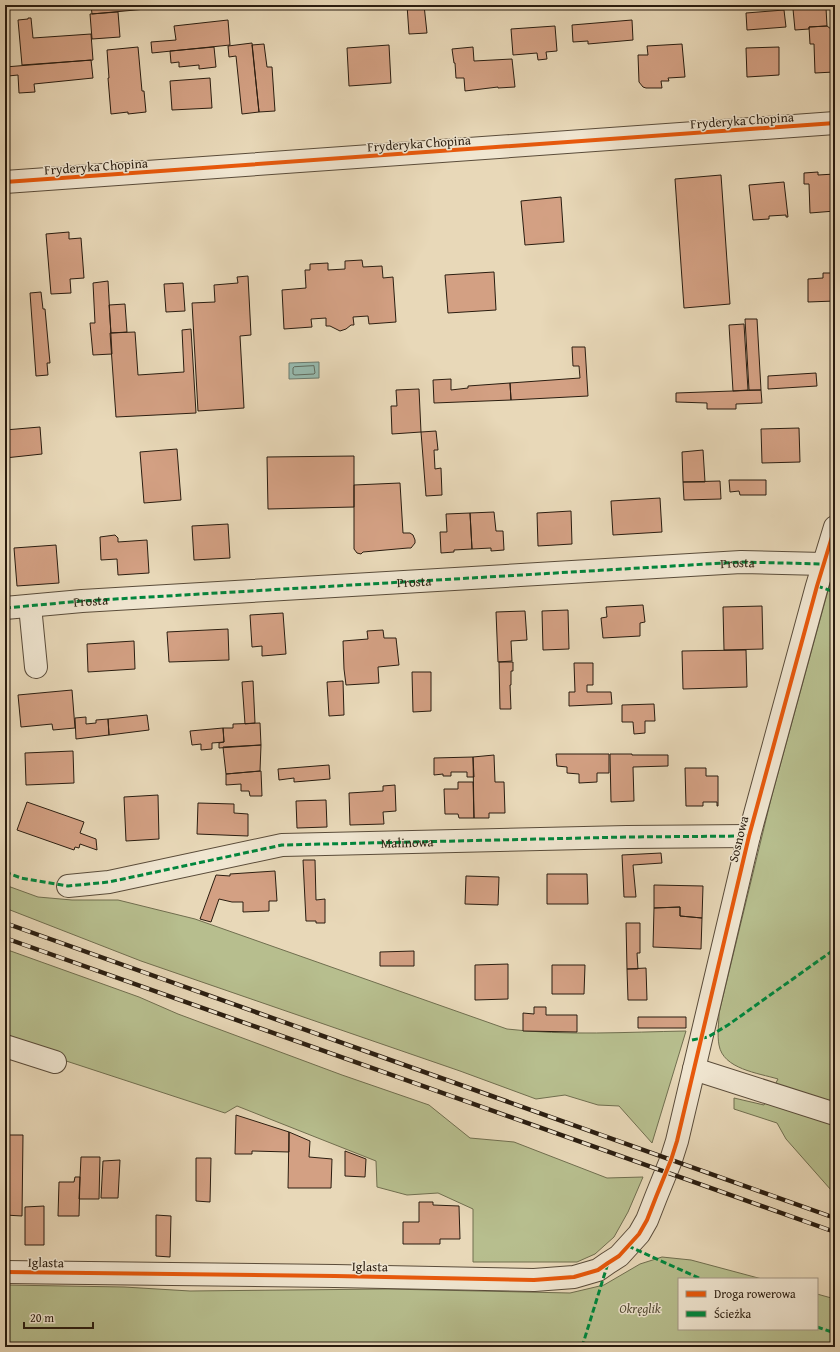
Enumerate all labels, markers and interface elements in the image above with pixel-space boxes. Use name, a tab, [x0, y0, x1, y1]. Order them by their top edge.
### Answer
street label: Fryderyka Chopina	[690, 107, 795, 134]
street label: Fryderyka Chopina	[367, 130, 472, 157]
street label: Fryderyka Chopina	[44, 153, 149, 180]
street label: Prosta	[720, 553, 756, 573]
street label: Prosta	[396, 571, 433, 592]
street label: Prosta	[73, 590, 109, 612]
street label: Sosnowa	[724, 813, 754, 864]
street label: Malinowa	[380, 832, 435, 853]
street label: Iglasta	[28, 1253, 65, 1272]
street label: Iglasta	[352, 1257, 389, 1276]
legend	[678, 1278, 818, 1330]
text: Droga rowerowa	[714, 1285, 796, 1302]
park label: Okręglik	[619, 1299, 661, 1318]
scale bar	[24, 1304, 93, 1330]
text: Ścieżka	[714, 1305, 752, 1322]
text: 20 m	[30, 1309, 54, 1326]

